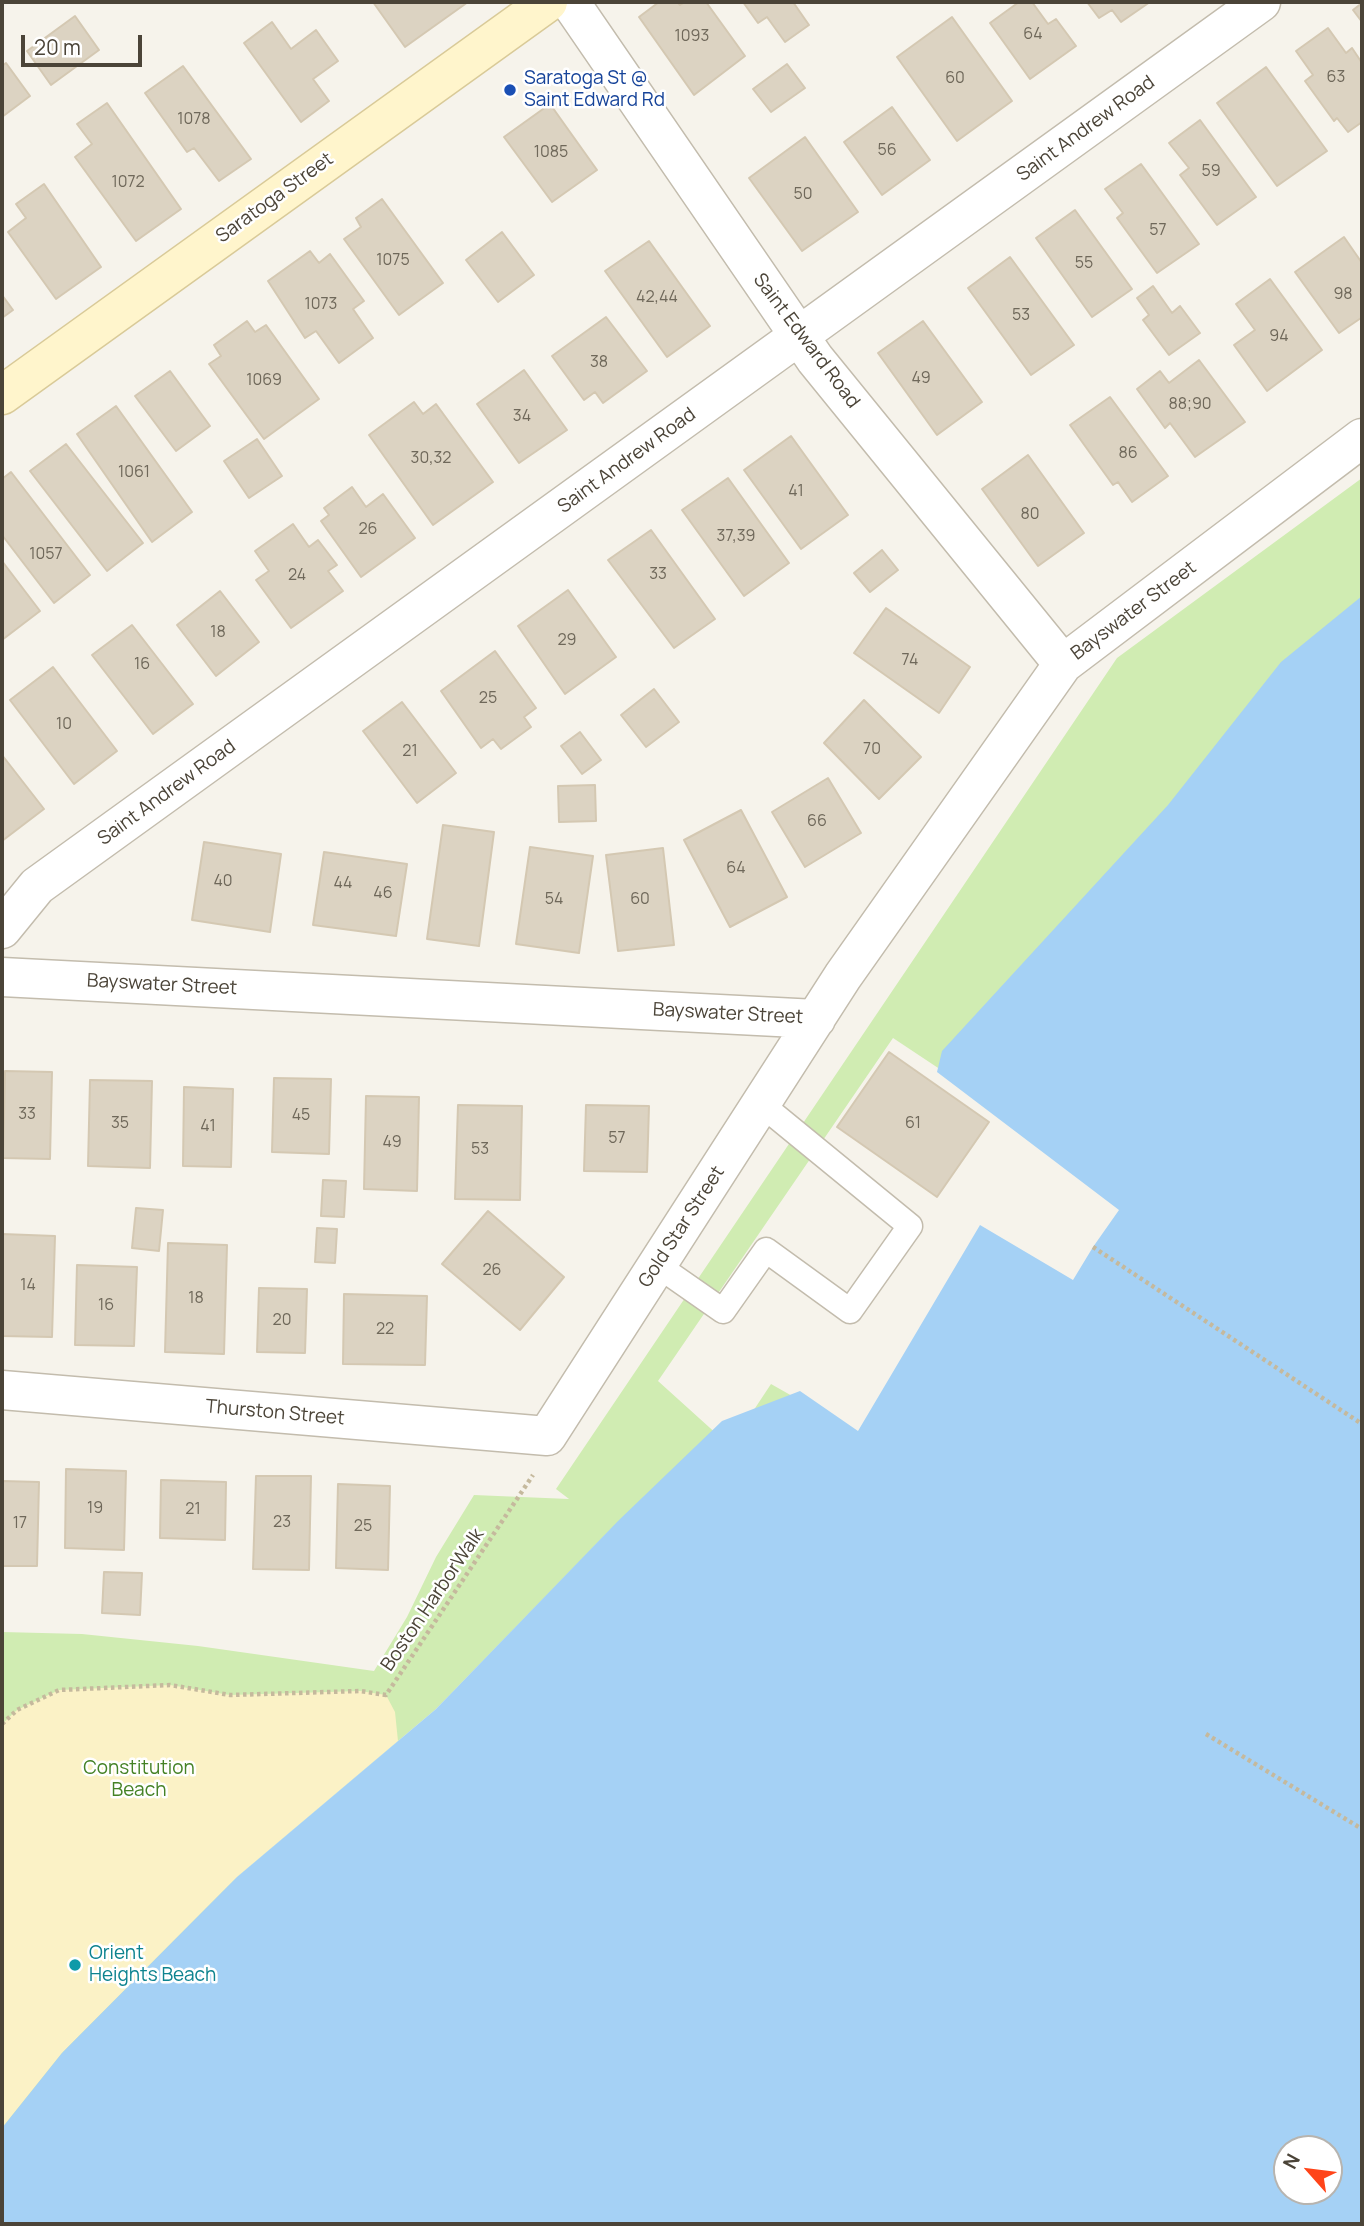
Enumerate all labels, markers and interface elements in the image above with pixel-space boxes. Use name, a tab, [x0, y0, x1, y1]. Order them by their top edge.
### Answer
scale bar	[24, 21, 145, 65]
house number: 64	[1023, 25, 1043, 45]
house number: 1093	[675, 27, 709, 47]
text: 20 m	[34, 33, 81, 61]
place label: Saratoga St @ Saint Edward Rd	[524, 68, 665, 112]
house number: 63	[1327, 68, 1345, 88]
house number: 60	[945, 69, 965, 89]
street label: Saint Andrew Road	[1013, 71, 1159, 187]
marker: Saratoga St @ Saint Edward Rd	[502, 82, 518, 98]
house number: 1078	[177, 110, 211, 130]
house number: 56	[877, 141, 897, 161]
house number: 1085	[534, 143, 568, 163]
street label: Saratoga Street	[212, 148, 338, 248]
house number: 59	[1201, 162, 1221, 182]
house number: 1072	[111, 173, 145, 193]
house number: 50	[794, 185, 812, 205]
house number: 57	[1149, 221, 1167, 241]
house number: 1075	[376, 251, 410, 271]
house number: 55	[1075, 254, 1093, 274]
street label: Saint Edward Road	[748, 269, 864, 413]
house number: 98	[1333, 285, 1353, 305]
house number: 42,44	[636, 288, 678, 308]
house number: 1073	[305, 295, 337, 315]
house number: 53	[1012, 306, 1030, 326]
house number: 94	[1269, 327, 1289, 347]
house number: 38	[590, 353, 608, 373]
house number: 49	[911, 369, 931, 389]
house number: 1069	[246, 371, 282, 391]
house number: 88;90	[1168, 395, 1212, 415]
street label: Saint Andrew Road	[554, 403, 700, 519]
house number: 34	[513, 407, 531, 427]
house number: 86	[1118, 444, 1138, 464]
house number: 30,32	[411, 449, 451, 469]
house number: 1061	[118, 463, 150, 483]
house number: 41	[788, 482, 804, 502]
house number: 80	[1020, 505, 1040, 525]
house number: 26	[358, 520, 378, 540]
house number: 37,39	[717, 527, 755, 547]
house number: 1057	[29, 545, 63, 565]
street label: Bayswater Street	[1067, 557, 1201, 665]
house number: 33	[649, 565, 667, 585]
house number: 24	[288, 566, 306, 586]
house number: 18	[210, 623, 226, 643]
house number: 29	[557, 631, 577, 651]
house number: 74	[902, 651, 918, 671]
house number: 16	[134, 655, 150, 675]
house number: 25	[479, 689, 497, 709]
house number: 10	[56, 715, 72, 735]
street label: Saint Andrew Road	[94, 735, 240, 851]
house number: 70	[863, 740, 881, 760]
house number: 21	[402, 742, 418, 762]
house number: 66	[807, 812, 827, 832]
house number: 64	[726, 859, 746, 879]
house number: 40	[213, 872, 233, 892]
house number: 44	[333, 874, 353, 894]
house number: 46	[373, 884, 393, 904]
house number: 54	[545, 890, 563, 910]
house number: 60	[630, 890, 650, 910]
street label: Bayswater Street	[86, 970, 238, 1000]
street label: Bayswater Street	[652, 999, 804, 1029]
house number: 33	[18, 1105, 36, 1125]
house number: 45	[292, 1106, 310, 1126]
house number: 35	[111, 1114, 129, 1134]
house number: 61	[905, 1114, 921, 1134]
house number: 41	[200, 1117, 216, 1137]
house number: 57	[608, 1129, 626, 1149]
house number: 49	[382, 1133, 402, 1153]
house number: 53	[471, 1140, 489, 1160]
street label: Gold Star Street	[634, 1162, 730, 1292]
house number: 26	[482, 1261, 502, 1281]
house number: 14	[20, 1276, 36, 1296]
house number: 18	[188, 1289, 204, 1309]
house number: 16	[98, 1296, 114, 1316]
house number: 20	[273, 1311, 291, 1331]
house number: 22	[376, 1320, 394, 1340]
street label: Thurston Street	[204, 1396, 346, 1430]
house number: 19	[87, 1499, 103, 1519]
house number: 21	[185, 1500, 201, 1520]
house number: 23	[273, 1513, 291, 1533]
house number: 17	[13, 1514, 27, 1534]
house number: 25	[354, 1517, 372, 1537]
street label: Boston HarborWalk	[377, 1524, 489, 1676]
park label: Constitution Beach	[83, 1758, 195, 1802]
place label: Orient Heights Beach	[89, 1943, 216, 1987]
marker: Orient Heights Beach	[67, 1957, 83, 1973]
north arrow	[1273, 2135, 1343, 2205]
text: N	[1277, 2149, 1306, 2173]

